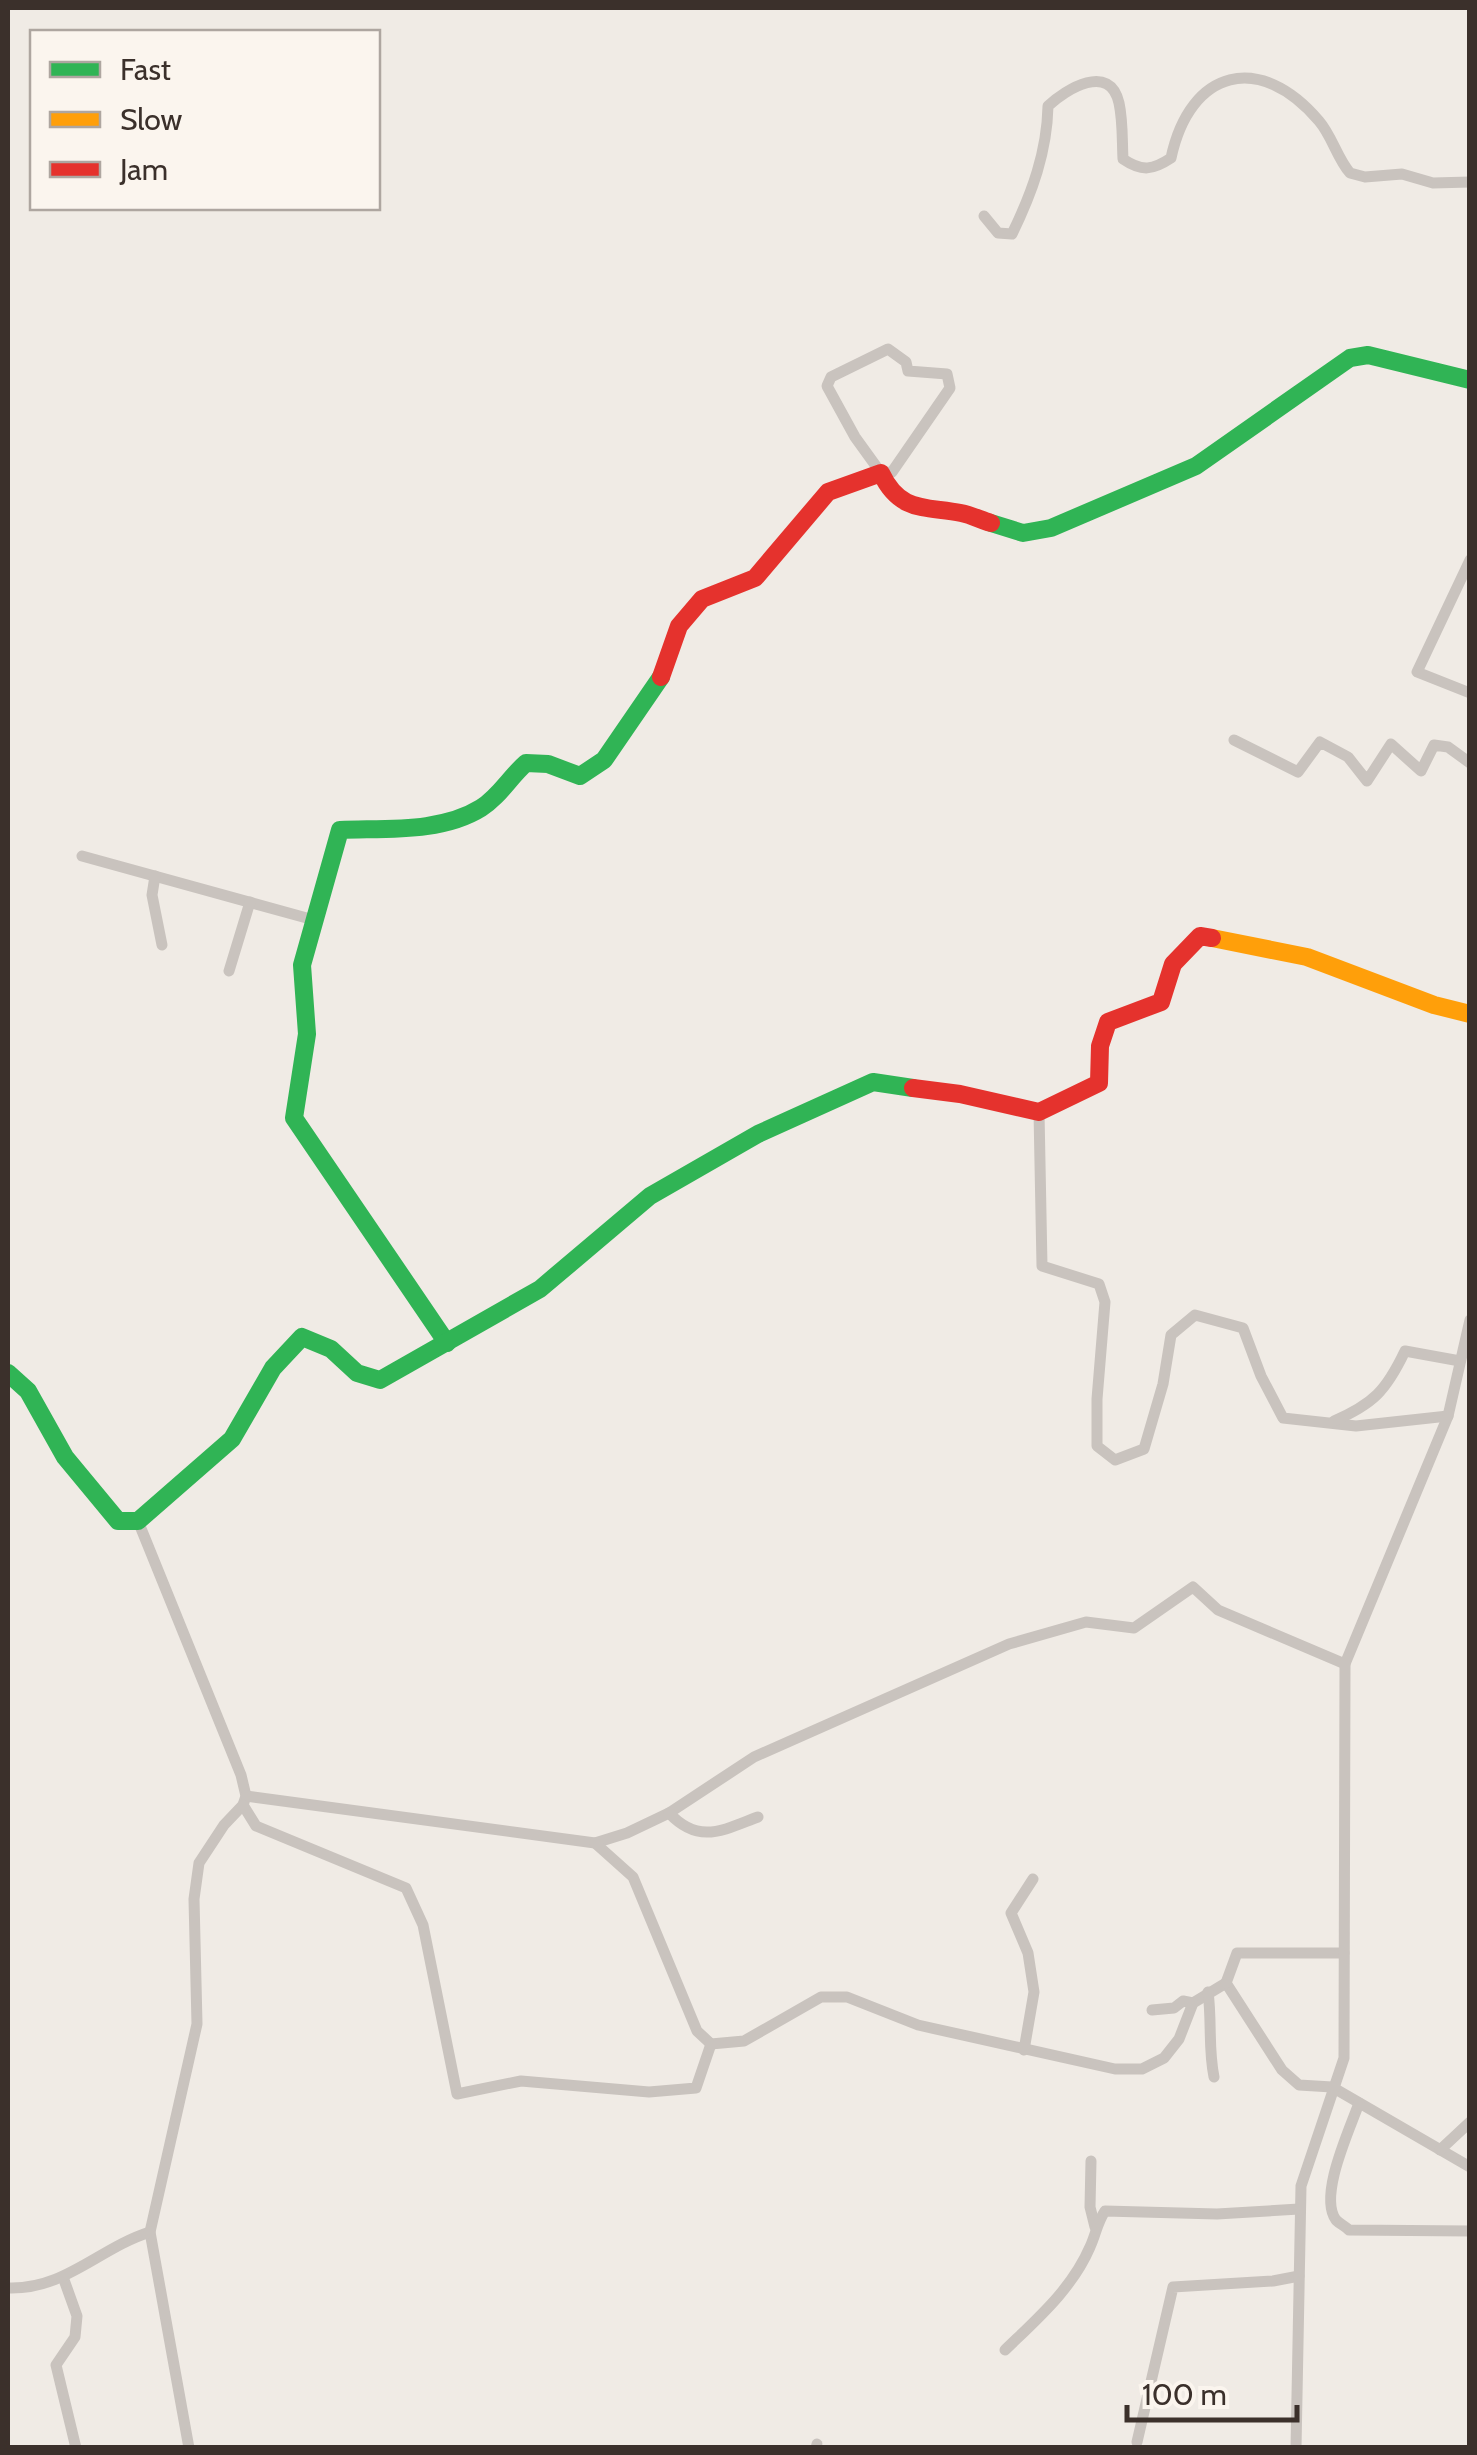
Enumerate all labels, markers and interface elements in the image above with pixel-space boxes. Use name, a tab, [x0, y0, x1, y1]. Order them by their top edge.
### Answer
legend	[30, 30, 380, 210]
text: Fast	[120, 51, 171, 88]
text: Slow	[120, 101, 183, 138]
text: Jam	[119, 151, 168, 188]
scale bar	[1127, 2360, 1297, 2422]
text: 100 m	[1142, 2376, 1227, 2413]

